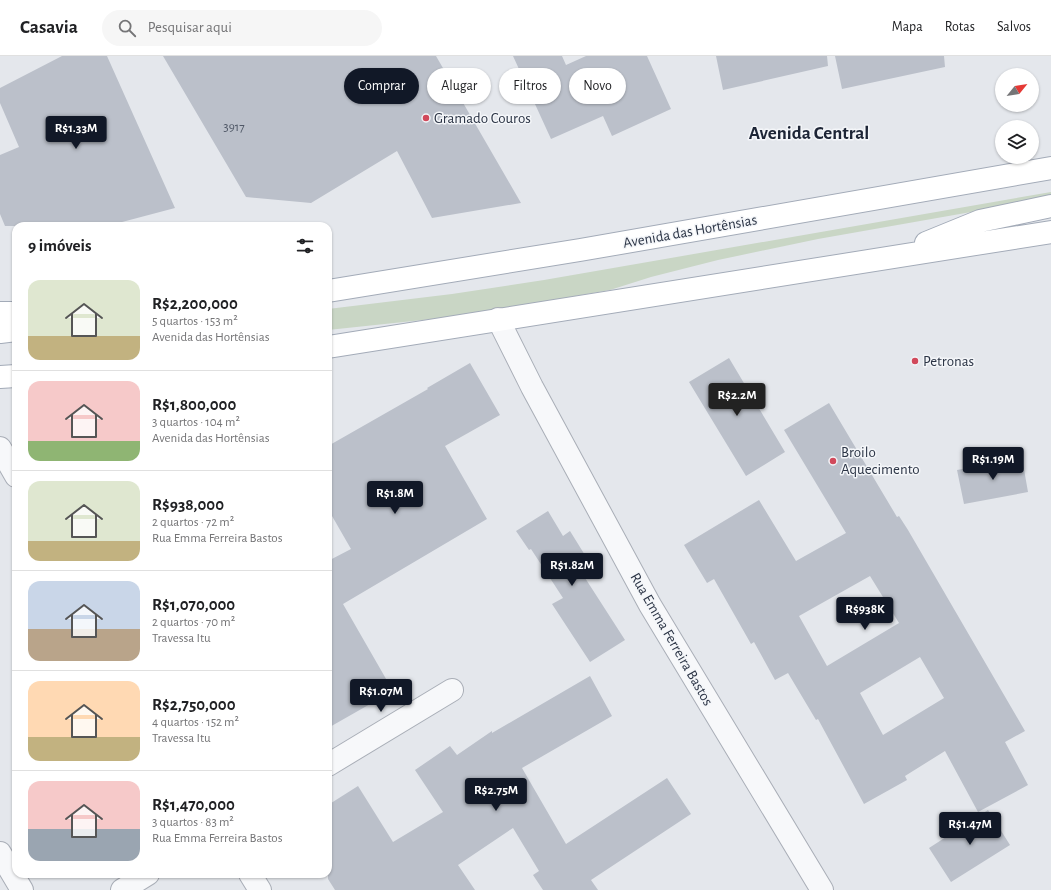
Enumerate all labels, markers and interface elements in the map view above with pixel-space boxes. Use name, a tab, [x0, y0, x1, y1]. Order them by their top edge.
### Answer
search box	[102, 10, 382, 46]
icon: search	[116, 17, 138, 39]
text: Casavia	[20, 18, 78, 37]
text: Pesquisar aqui	[148, 20, 232, 35]
text: Mapa	[892, 20, 923, 34]
text: Rotas	[945, 20, 975, 34]
text: Salvos	[997, 20, 1031, 34]
chip: Comprar	[344, 68, 419, 104]
chip: Alugar	[427, 68, 491, 104]
chip: Filtros	[499, 68, 561, 104]
chip: Novo	[569, 68, 626, 104]
north arrow	[995, 68, 1039, 112]
map controls	[995, 68, 1039, 164]
place label: Gramado Couros	[434, 111, 531, 126]
marker: Gramado Couros	[421, 113, 431, 123]
pin: R$1.33M	[39, 116, 113, 150]
button: layers	[995, 120, 1039, 164]
house number: 3917	[223, 121, 245, 134]
text: R$1.33M	[55, 122, 97, 135]
district label: Avenida Central	[749, 124, 869, 143]
street label: Avenida das Hortênsias	[622, 212, 758, 251]
icon: filters	[294, 235, 316, 257]
text: 9 imóveis	[28, 237, 91, 254]
text: R$2,200,000	[152, 295, 238, 312]
icon: home	[60, 296, 108, 344]
text: 5 quartos · 153 m²	[152, 315, 238, 328]
text: Avenida das Hortênsias	[152, 331, 270, 344]
place label: Petronas	[923, 354, 974, 369]
marker: Petronas	[910, 356, 920, 366]
pin: R$2.2M	[704, 383, 770, 417]
text: R$2.2M	[717, 389, 757, 402]
text: R$1,800,000	[152, 396, 236, 413]
icon: home	[60, 397, 108, 445]
text: 3 quartos · 104 m²	[152, 416, 240, 429]
text: Avenida das Hortênsias	[152, 432, 270, 445]
place label: Broilo Aquecimento	[841, 445, 920, 477]
pin: R$1.19M	[956, 447, 1030, 481]
text: R$1.19M	[972, 453, 1014, 466]
marker: Broilo Aquecimento	[828, 456, 838, 466]
pin: R$1.8M	[362, 481, 428, 515]
text: R$1.8M	[376, 487, 414, 500]
text: R$938,000	[152, 496, 224, 513]
icon: home	[60, 497, 108, 545]
text: 2 quartos · 72 m²	[152, 516, 234, 529]
text: Rua Emma Ferreira Bastos	[152, 532, 283, 545]
pin: R$1.82M	[535, 553, 609, 587]
text: R$1.82M	[550, 559, 594, 572]
street label: Rua Emma Ferreira Bastos	[627, 570, 716, 708]
text: R$1,070,000	[152, 596, 235, 613]
icon: home	[60, 597, 108, 645]
pin: R$938K	[832, 597, 898, 631]
text: R$938K	[845, 603, 885, 616]
text: 2 quartos · 70 m²	[152, 616, 235, 629]
text: Travessa Itu	[152, 632, 211, 645]
pin: R$1.07M	[344, 679, 418, 713]
text: R$1.07M	[359, 685, 403, 698]
text: R$2,750,000	[152, 696, 236, 713]
icon: home	[60, 697, 108, 745]
text: 4 quartos · 152 m²	[152, 716, 239, 729]
text: Travessa Itu	[152, 732, 211, 745]
pin: R$2.75M	[459, 778, 533, 812]
text: R$2.75M	[474, 784, 518, 797]
text: R$1,470,000	[152, 796, 235, 813]
icon: home	[60, 797, 108, 845]
pin: R$1.47M	[933, 812, 1007, 846]
text: 3 quartos · 83 m²	[152, 816, 234, 829]
text: R$1.47M	[948, 818, 992, 831]
text: Rua Emma Ferreira Bastos	[152, 832, 283, 845]

